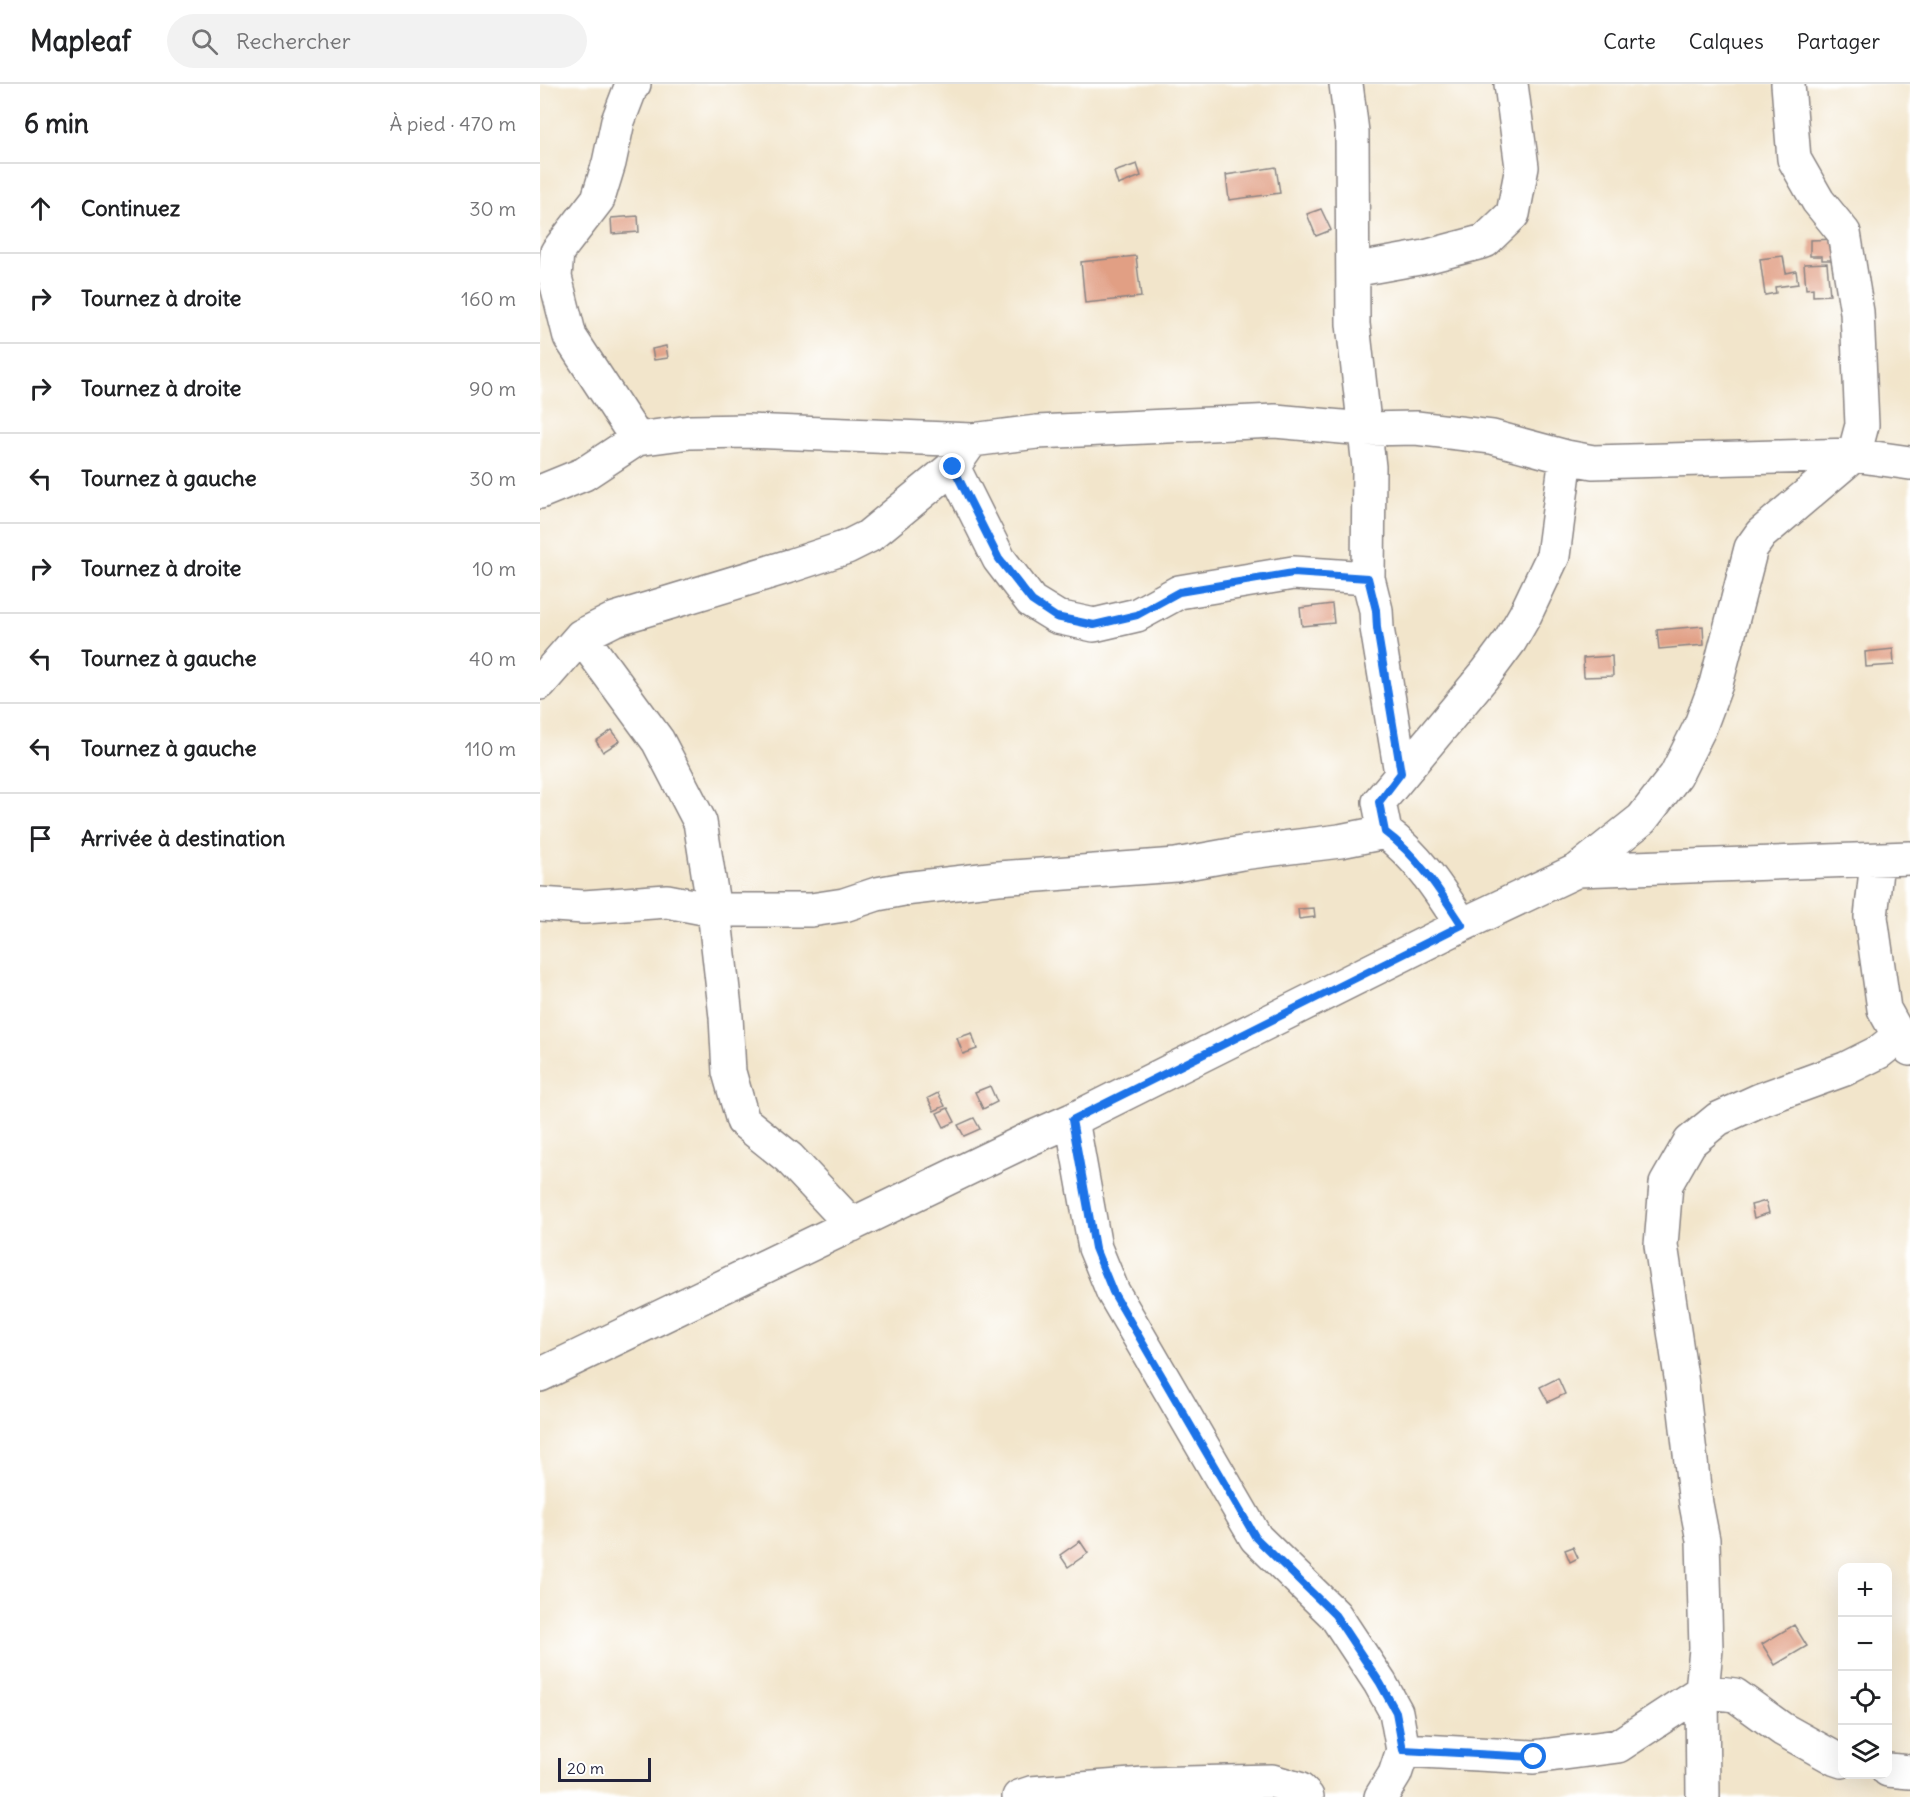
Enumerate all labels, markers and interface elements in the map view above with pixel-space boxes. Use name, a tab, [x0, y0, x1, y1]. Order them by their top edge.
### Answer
search box	[167, 14, 587, 68]
text: Mapleaf	[30, 23, 131, 59]
icon: search	[188, 25, 221, 58]
text: Rechercher	[236, 27, 351, 55]
text: Carte	[1603, 28, 1656, 55]
text: Calques	[1689, 28, 1764, 55]
text: Partager	[1797, 28, 1880, 55]
text: 6 min	[24, 107, 89, 140]
text: À pied · 470 m	[389, 111, 516, 136]
icon: ahead	[24, 192, 57, 225]
text: Continuez	[81, 194, 180, 222]
text: 30 m	[469, 196, 516, 221]
icon: right	[24, 282, 57, 315]
text: Tournez à droite	[81, 284, 241, 312]
text: 160 m	[461, 286, 516, 311]
icon: right	[24, 372, 57, 405]
text: Tournez à droite	[81, 374, 241, 402]
text: 90 m	[469, 376, 516, 401]
route end	[939, 453, 965, 479]
icon: left	[24, 462, 57, 495]
text: Tournez à gauche	[81, 464, 257, 492]
text: 30 m	[469, 466, 516, 491]
icon: right	[24, 552, 57, 585]
text: Tournez à droite	[81, 554, 241, 582]
text: 10 m	[473, 556, 516, 581]
icon: left	[24, 642, 57, 675]
text: Tournez à gauche	[81, 644, 257, 672]
text: 40 m	[469, 646, 516, 671]
icon: left	[24, 732, 57, 765]
text: Tournez à gauche	[81, 734, 257, 762]
text: 110 m	[465, 736, 516, 761]
icon: arrive	[24, 822, 57, 855]
text: Arrivée à destination	[81, 824, 285, 852]
map controls	[1838, 1563, 1892, 1779]
button: +	[1838, 1563, 1892, 1617]
button: −	[1838, 1617, 1892, 1671]
button: locate	[1838, 1671, 1892, 1725]
button: layers	[1838, 1725, 1892, 1779]
route start	[1520, 1743, 1546, 1769]
scale bar	[558, 1755, 651, 1782]
text: 20 m	[567, 1758, 604, 1778]

